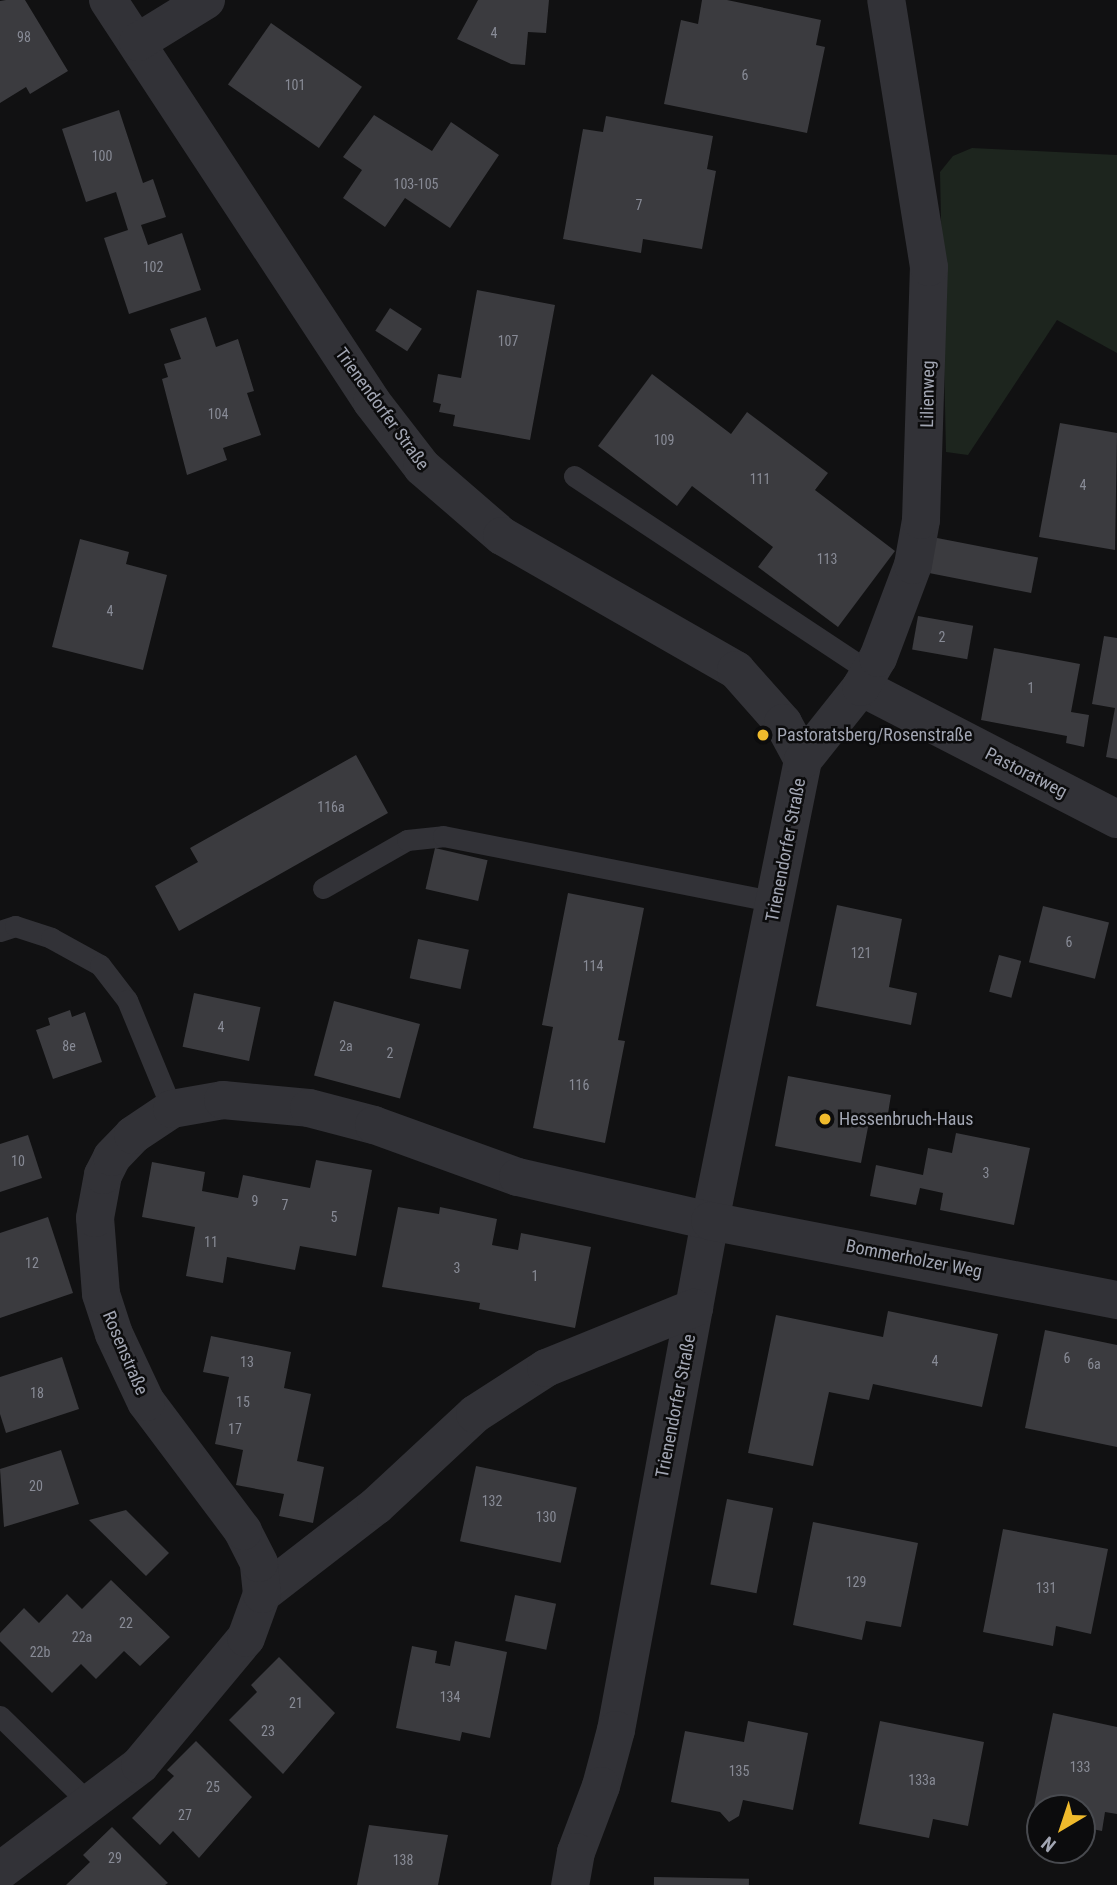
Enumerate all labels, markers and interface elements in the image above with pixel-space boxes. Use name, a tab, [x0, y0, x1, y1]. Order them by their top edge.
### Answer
house number: 4	[491, 25, 497, 41]
house number: 98	[17, 29, 31, 45]
house number: 6	[742, 67, 748, 83]
house number: 101	[285, 77, 305, 93]
house number: 100	[92, 148, 112, 164]
house number: 103-105	[394, 176, 438, 192]
house number: 7	[636, 197, 642, 213]
house number: 102	[143, 259, 163, 275]
house number: 107	[498, 333, 518, 349]
street label: Trienendorfer Straße	[330, 344, 434, 474]
street label: Lilienweg	[917, 360, 939, 428]
house number: 104	[208, 406, 228, 422]
house number: 109	[654, 432, 674, 448]
house number: 111	[750, 471, 770, 487]
house number: 4	[1080, 477, 1086, 493]
house number: 113	[817, 551, 837, 567]
house number: 4	[107, 603, 113, 619]
house number: 2	[939, 629, 945, 645]
house number: 1	[1028, 680, 1034, 696]
place label: Pastoratsberg/Rosenstraße	[777, 724, 972, 746]
marker: Pastoratsberg/Rosenstraße	[755, 727, 771, 743]
street label: Pastoratweg	[981, 743, 1071, 803]
street label: Trienendorfer Straße	[761, 776, 811, 924]
house number: 116a	[317, 799, 345, 815]
house number: 6	[1066, 934, 1072, 950]
house number: 121	[851, 945, 871, 961]
house number: 114	[583, 958, 603, 974]
house number: 4	[218, 1019, 224, 1035]
house number: 8e	[62, 1038, 76, 1054]
house number: 2a	[339, 1038, 353, 1054]
house number: 2	[387, 1045, 393, 1061]
house number: 116	[569, 1077, 589, 1093]
place label: Hessenbruch-Haus	[839, 1108, 973, 1130]
marker: Hessenbruch-Haus	[817, 1111, 833, 1127]
house number: 10	[11, 1153, 25, 1169]
house number: 3	[983, 1165, 989, 1181]
house number: 9	[252, 1193, 258, 1209]
house number: 7	[282, 1197, 288, 1213]
house number: 5	[331, 1209, 337, 1225]
house number: 11	[204, 1234, 218, 1250]
street label: Bommerholzer Weg	[844, 1235, 984, 1283]
house number: 12	[25, 1255, 39, 1271]
house number: 3	[454, 1260, 460, 1276]
house number: 1	[532, 1268, 538, 1284]
street label: Rosenstraße	[98, 1308, 152, 1398]
street label: Trienendorfer Straße	[651, 1332, 701, 1480]
house number: 6	[1064, 1350, 1070, 1366]
house number: 4	[932, 1353, 938, 1369]
house number: 13	[240, 1354, 254, 1370]
house number: 6a	[1087, 1356, 1101, 1372]
house number: 18	[30, 1385, 44, 1401]
house number: 15	[236, 1394, 250, 1410]
house number: 17	[228, 1421, 242, 1437]
house number: 20	[29, 1478, 43, 1494]
house number: 132	[482, 1493, 502, 1509]
house number: 130	[536, 1509, 556, 1525]
house number: 129	[846, 1574, 866, 1590]
house number: 131	[1036, 1580, 1056, 1596]
house number: 22	[119, 1615, 133, 1631]
house number: 22a	[72, 1629, 92, 1645]
house number: 22b	[30, 1644, 50, 1660]
house number: 134	[440, 1689, 460, 1705]
house number: 21	[289, 1695, 303, 1711]
house number: 23	[261, 1723, 275, 1739]
house number: 133	[1070, 1759, 1090, 1775]
house number: 135	[729, 1763, 749, 1779]
house number: 133a	[908, 1772, 936, 1788]
house number: 25	[206, 1779, 220, 1795]
north arrow	[1026, 1794, 1096, 1864]
house number: 27	[178, 1807, 192, 1823]
text: N	[1037, 1832, 1060, 1857]
house number: 29	[108, 1850, 122, 1866]
house number: 138	[393, 1852, 413, 1868]

